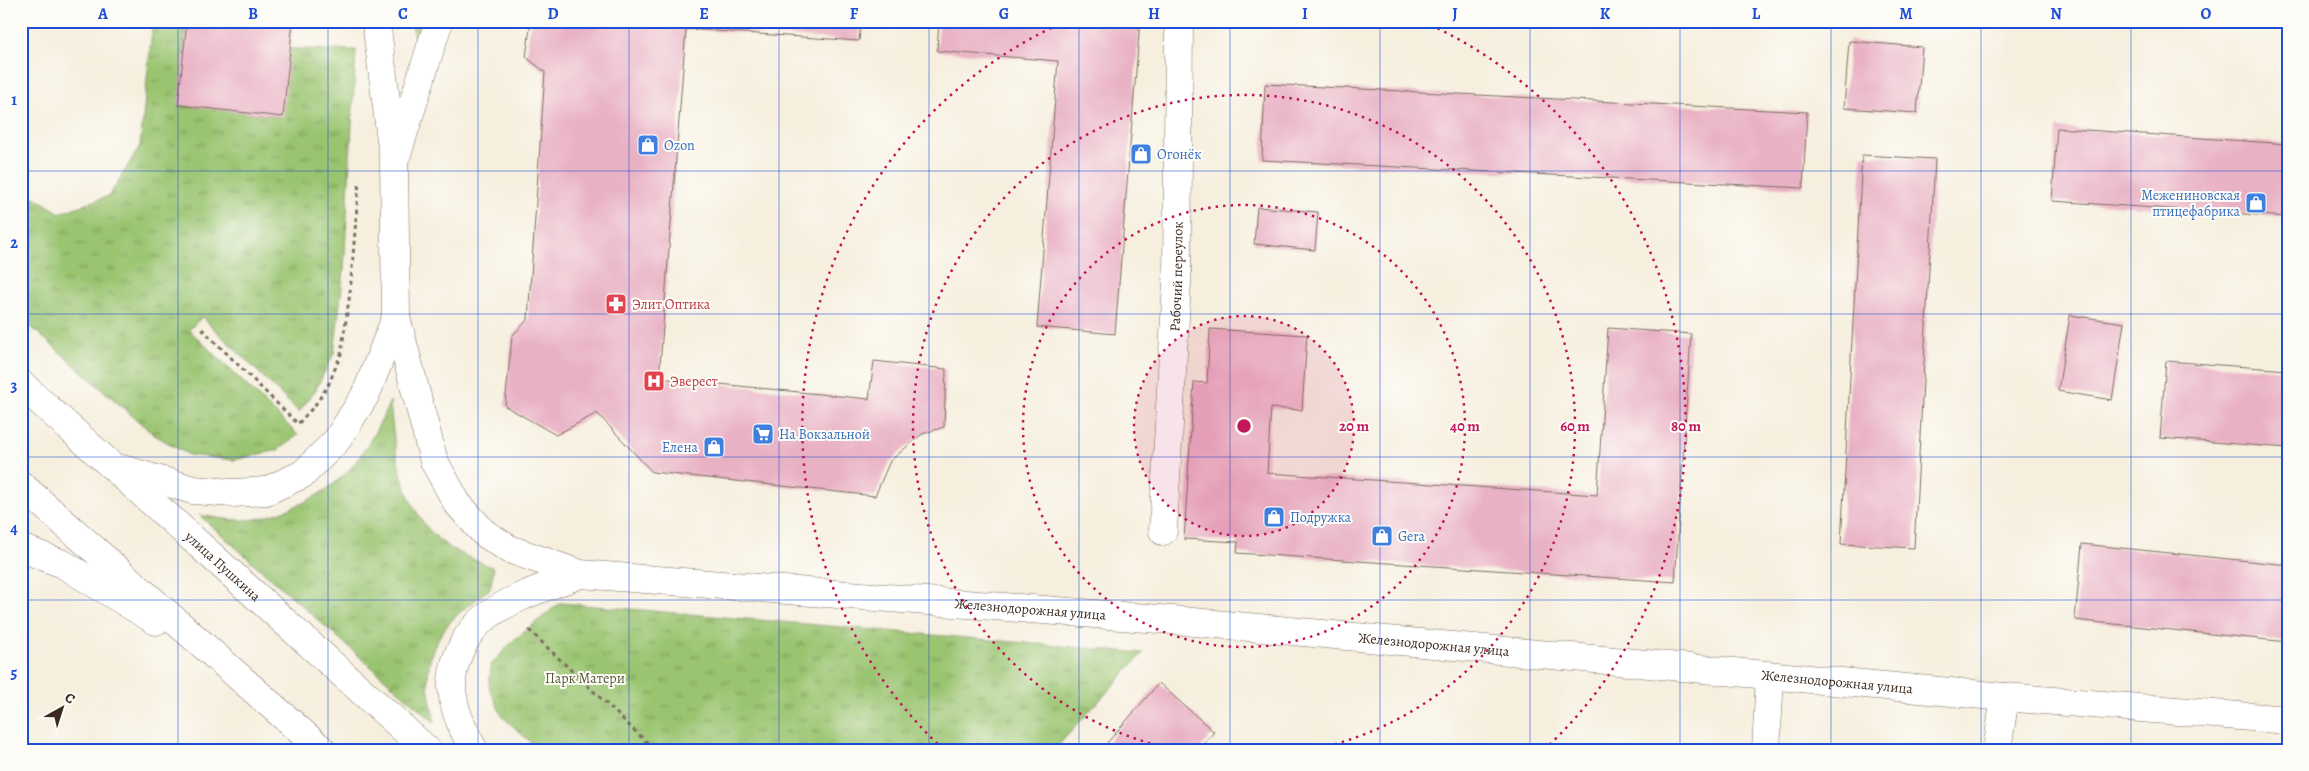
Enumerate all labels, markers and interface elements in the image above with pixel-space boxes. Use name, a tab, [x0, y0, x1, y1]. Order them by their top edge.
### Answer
text: A	[97, 3, 109, 25]
text: B	[248, 3, 258, 25]
text: C	[398, 3, 408, 25]
text: D	[547, 3, 559, 25]
text: E	[699, 3, 709, 25]
text: F	[850, 3, 859, 25]
text: G	[999, 3, 1009, 25]
text: H	[1148, 3, 1160, 25]
text: I	[1302, 3, 1308, 25]
text: J	[1452, 3, 1458, 25]
text: K	[1600, 3, 1611, 25]
text: L	[1752, 3, 1761, 25]
text: M	[1899, 3, 1913, 25]
text: N	[2050, 3, 2062, 25]
text: O	[2201, 3, 2212, 25]
text: 1	[11, 89, 17, 111]
shop icon: Ozon	[636, 133, 660, 157]
place label: Ozon	[664, 136, 695, 155]
shop icon: Огонёк	[1129, 142, 1153, 166]
place label: Огонёк	[1157, 145, 1201, 164]
place label: Межениновская птицефабрика	[2141, 186, 2241, 221]
shop icon: Межениновская птицефабрика	[2244, 191, 2268, 215]
street label: Рабочий переулок	[1165, 221, 1187, 332]
text: 2	[10, 232, 18, 254]
pharmacy icon: Элит Оптика	[604, 292, 628, 316]
place label: Элит Оптика	[632, 295, 711, 314]
hospital icon: Эверест	[642, 369, 666, 393]
place label: Эверест	[670, 372, 718, 391]
text: 3	[11, 375, 18, 397]
text: 20 m	[1339, 416, 1369, 436]
text: 40 m	[1450, 416, 1480, 436]
text: 60 m	[1560, 416, 1590, 436]
text: 80 m	[1671, 416, 1701, 436]
centre of rings	[1235, 417, 1253, 435]
supermarket icon: На Вокзальной	[751, 422, 775, 446]
place label: На Вокзальной	[779, 425, 870, 444]
shop icon: Елена	[702, 435, 726, 459]
place label: Елена	[662, 438, 699, 457]
shop icon: Подружка	[1262, 505, 1286, 529]
place label: Подружка	[1290, 508, 1352, 527]
text: 4	[10, 518, 18, 540]
shop icon: Gera	[1370, 524, 1394, 548]
street label: улица Пушкина	[180, 526, 265, 606]
place label: Gera	[1398, 527, 1426, 546]
street label: Железнодорожная улица	[954, 594, 1107, 624]
street label: Железнодорожная улица	[1357, 628, 1511, 661]
text: 5	[11, 662, 18, 684]
street label: Железнодорожная улица	[1761, 665, 1914, 698]
park label: Парк Матери	[545, 669, 625, 688]
north arrow	[38, 684, 88, 734]
text: С	[61, 688, 79, 709]

